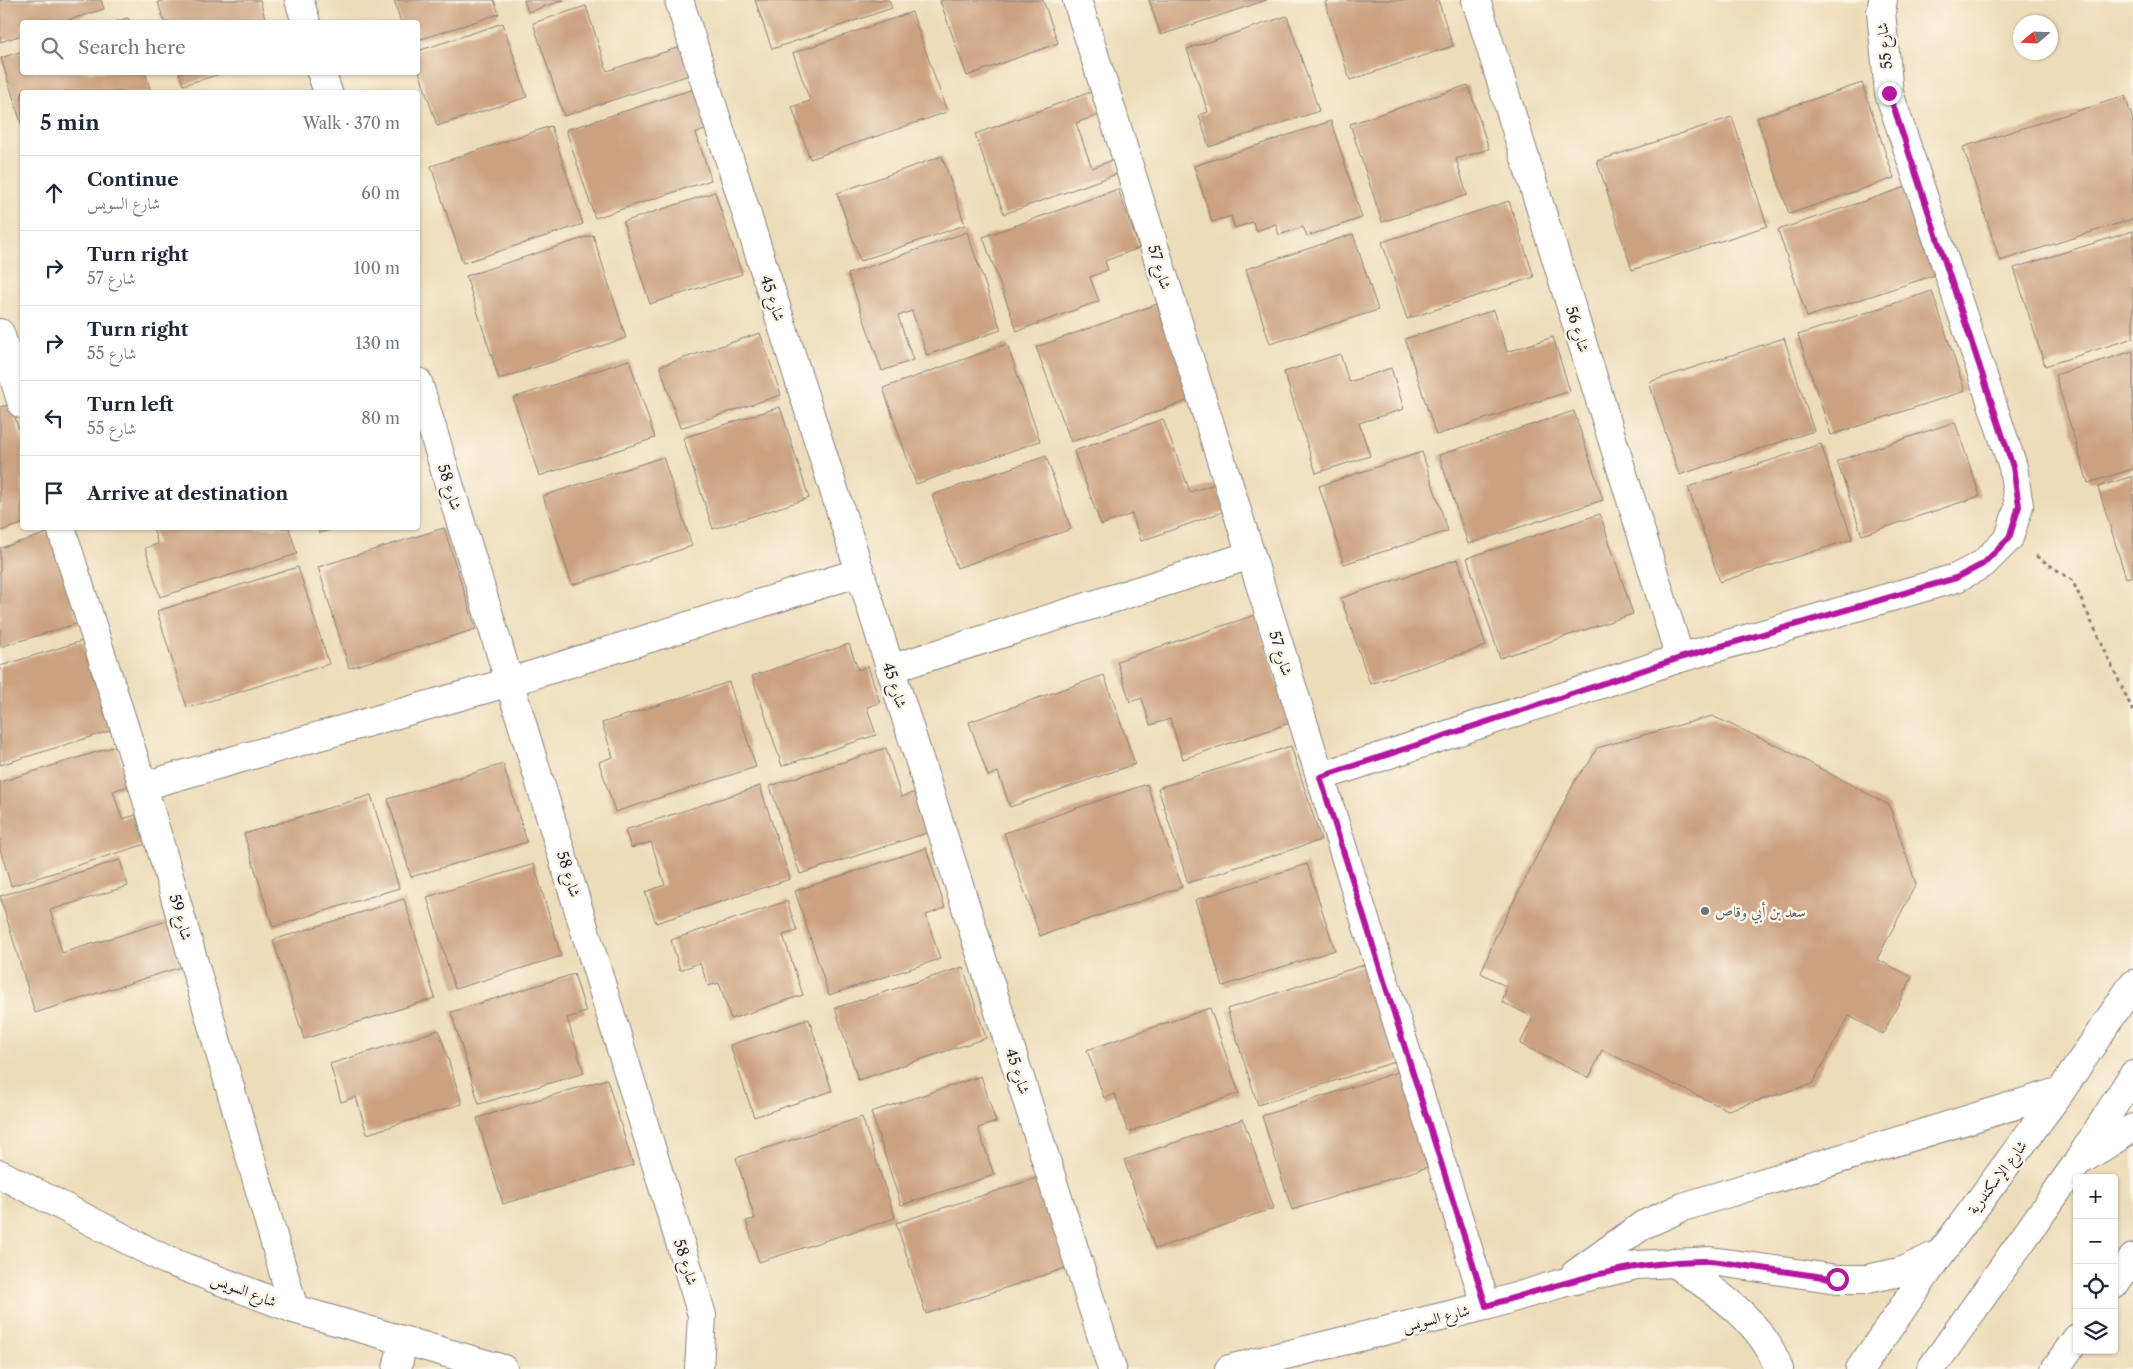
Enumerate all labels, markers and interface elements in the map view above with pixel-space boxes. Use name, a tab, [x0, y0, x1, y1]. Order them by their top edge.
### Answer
north arrow	[2013, 15, 2058, 60]
search box	[20, 20, 420, 75]
street label: شارع 55	[1872, 22, 1900, 70]
icon: search	[38, 34, 66, 62]
text: Search here	[78, 36, 186, 59]
route end	[1878, 82, 1901, 105]
text: 5 min	[40, 110, 100, 135]
text: Walk · 370 m	[303, 113, 400, 133]
text: Continue	[87, 168, 179, 191]
icon: ahead	[40, 179, 68, 207]
text: 60 m	[361, 183, 400, 203]
text: شارع السويس	[87, 193, 160, 213]
street label: شارع 57	[1140, 242, 1176, 293]
text: Turn right	[87, 243, 188, 266]
icon: right	[40, 254, 68, 282]
text: 100 m	[354, 258, 400, 278]
text: شارع 57	[87, 268, 136, 288]
street label: شارع 45	[753, 273, 789, 324]
street label: شارع 56	[1558, 304, 1594, 355]
text: Turn right	[87, 318, 188, 341]
icon: right	[40, 329, 68, 357]
text: 130 m	[355, 333, 400, 353]
text: شارع 55	[87, 343, 136, 363]
text: Turn left	[87, 393, 174, 416]
icon: left	[40, 404, 68, 432]
text: 80 m	[361, 408, 400, 428]
text: شارع 55	[87, 418, 136, 438]
street label: شارع 58	[430, 462, 466, 513]
icon: arrive	[40, 479, 68, 507]
text: Arrive at destination	[87, 482, 288, 505]
street label: شارع 57	[1261, 628, 1297, 679]
street label: شارع 45	[875, 660, 911, 711]
street label: شارع 58	[549, 849, 585, 900]
street label: شارع 59	[162, 892, 197, 943]
place label: سعد بن أبي وقاص	[1715, 901, 1806, 924]
marker: سعد بن أبي وقاص	[1699, 905, 1711, 917]
street label: شارع 45	[998, 1046, 1034, 1097]
street label: شارع الإسكندرية	[1963, 1136, 2034, 1220]
map controls	[2073, 1174, 2118, 1354]
button: +	[2073, 1174, 2118, 1219]
button: −	[2073, 1219, 2118, 1264]
street label: شارع 58	[666, 1237, 702, 1288]
button: locate	[2073, 1264, 2118, 1309]
route start	[1826, 1268, 1849, 1291]
street label: شارع السويس	[207, 1269, 279, 1315]
street label: شارع السويس	[1400, 1300, 1473, 1339]
button: layers	[2073, 1309, 2118, 1354]

